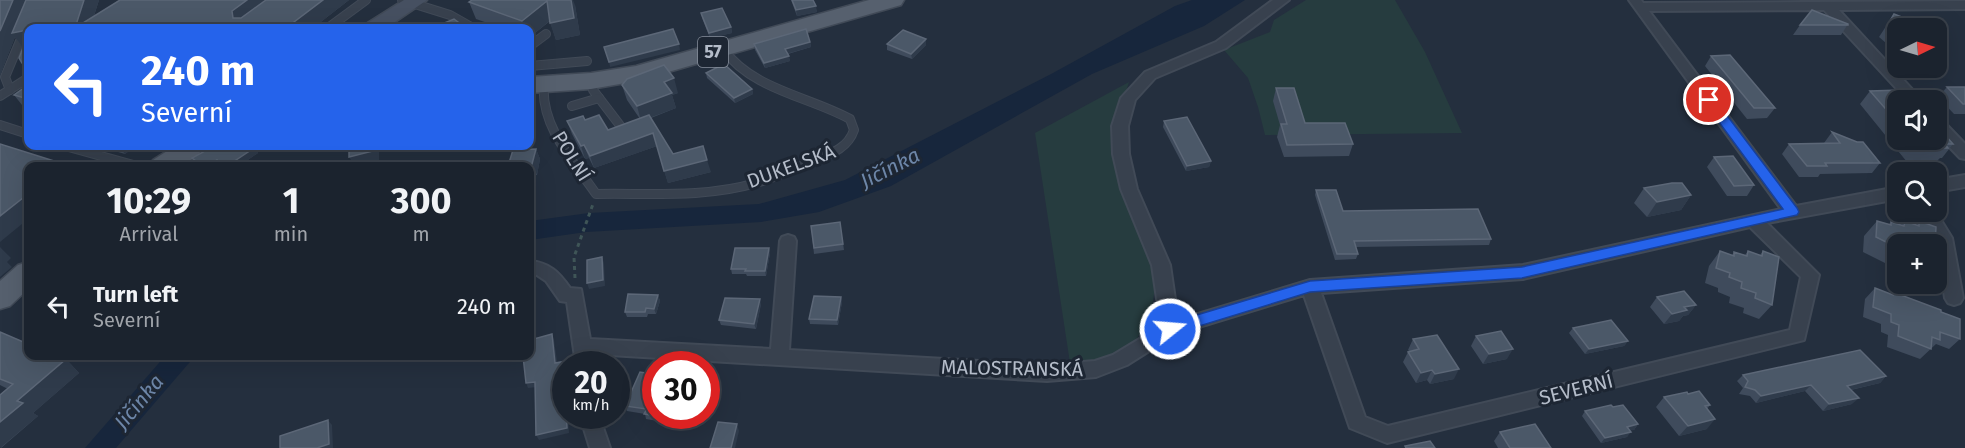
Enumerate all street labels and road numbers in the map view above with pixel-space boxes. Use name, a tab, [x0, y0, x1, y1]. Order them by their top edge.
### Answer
road number: 57	[698, 37, 728, 67]
street label: POLNÍ	[547, 126, 597, 186]
street label: DUKELSKÁ	[743, 139, 839, 193]
street label: MALOSTRANSKÁ	[941, 355, 1084, 381]
street label: SEVERNÍ	[1537, 368, 1615, 410]

